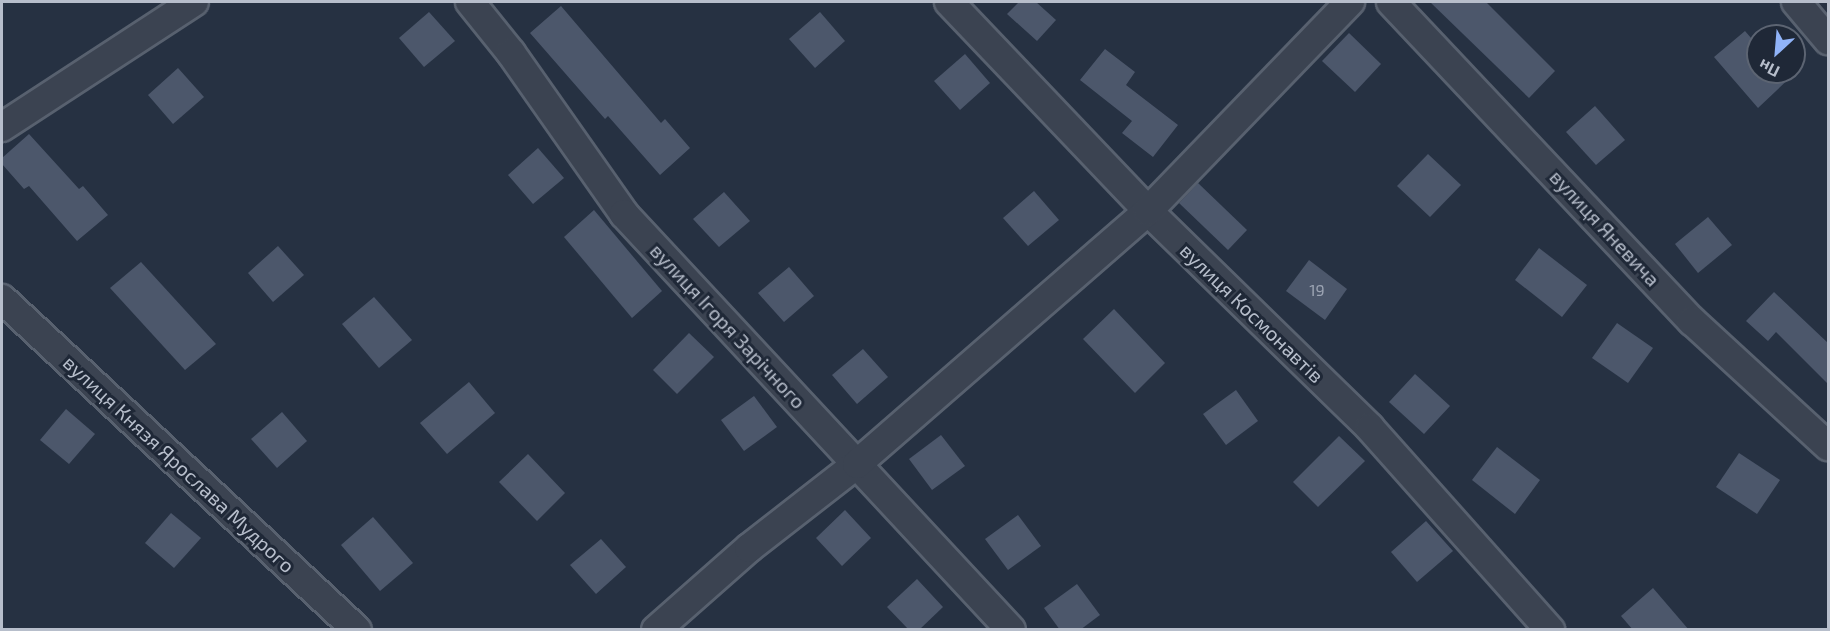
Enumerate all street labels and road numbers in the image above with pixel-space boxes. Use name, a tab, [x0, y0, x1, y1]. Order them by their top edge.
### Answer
street label: вулиця Яневича	[1545, 165, 1665, 291]
street label: вулиця Космонавтів	[1175, 238, 1329, 388]
street label: вулиця Ігоря Зарічного	[645, 239, 811, 413]
street label: вулиця Князя Ярослава Мудрого	[58, 350, 300, 578]

